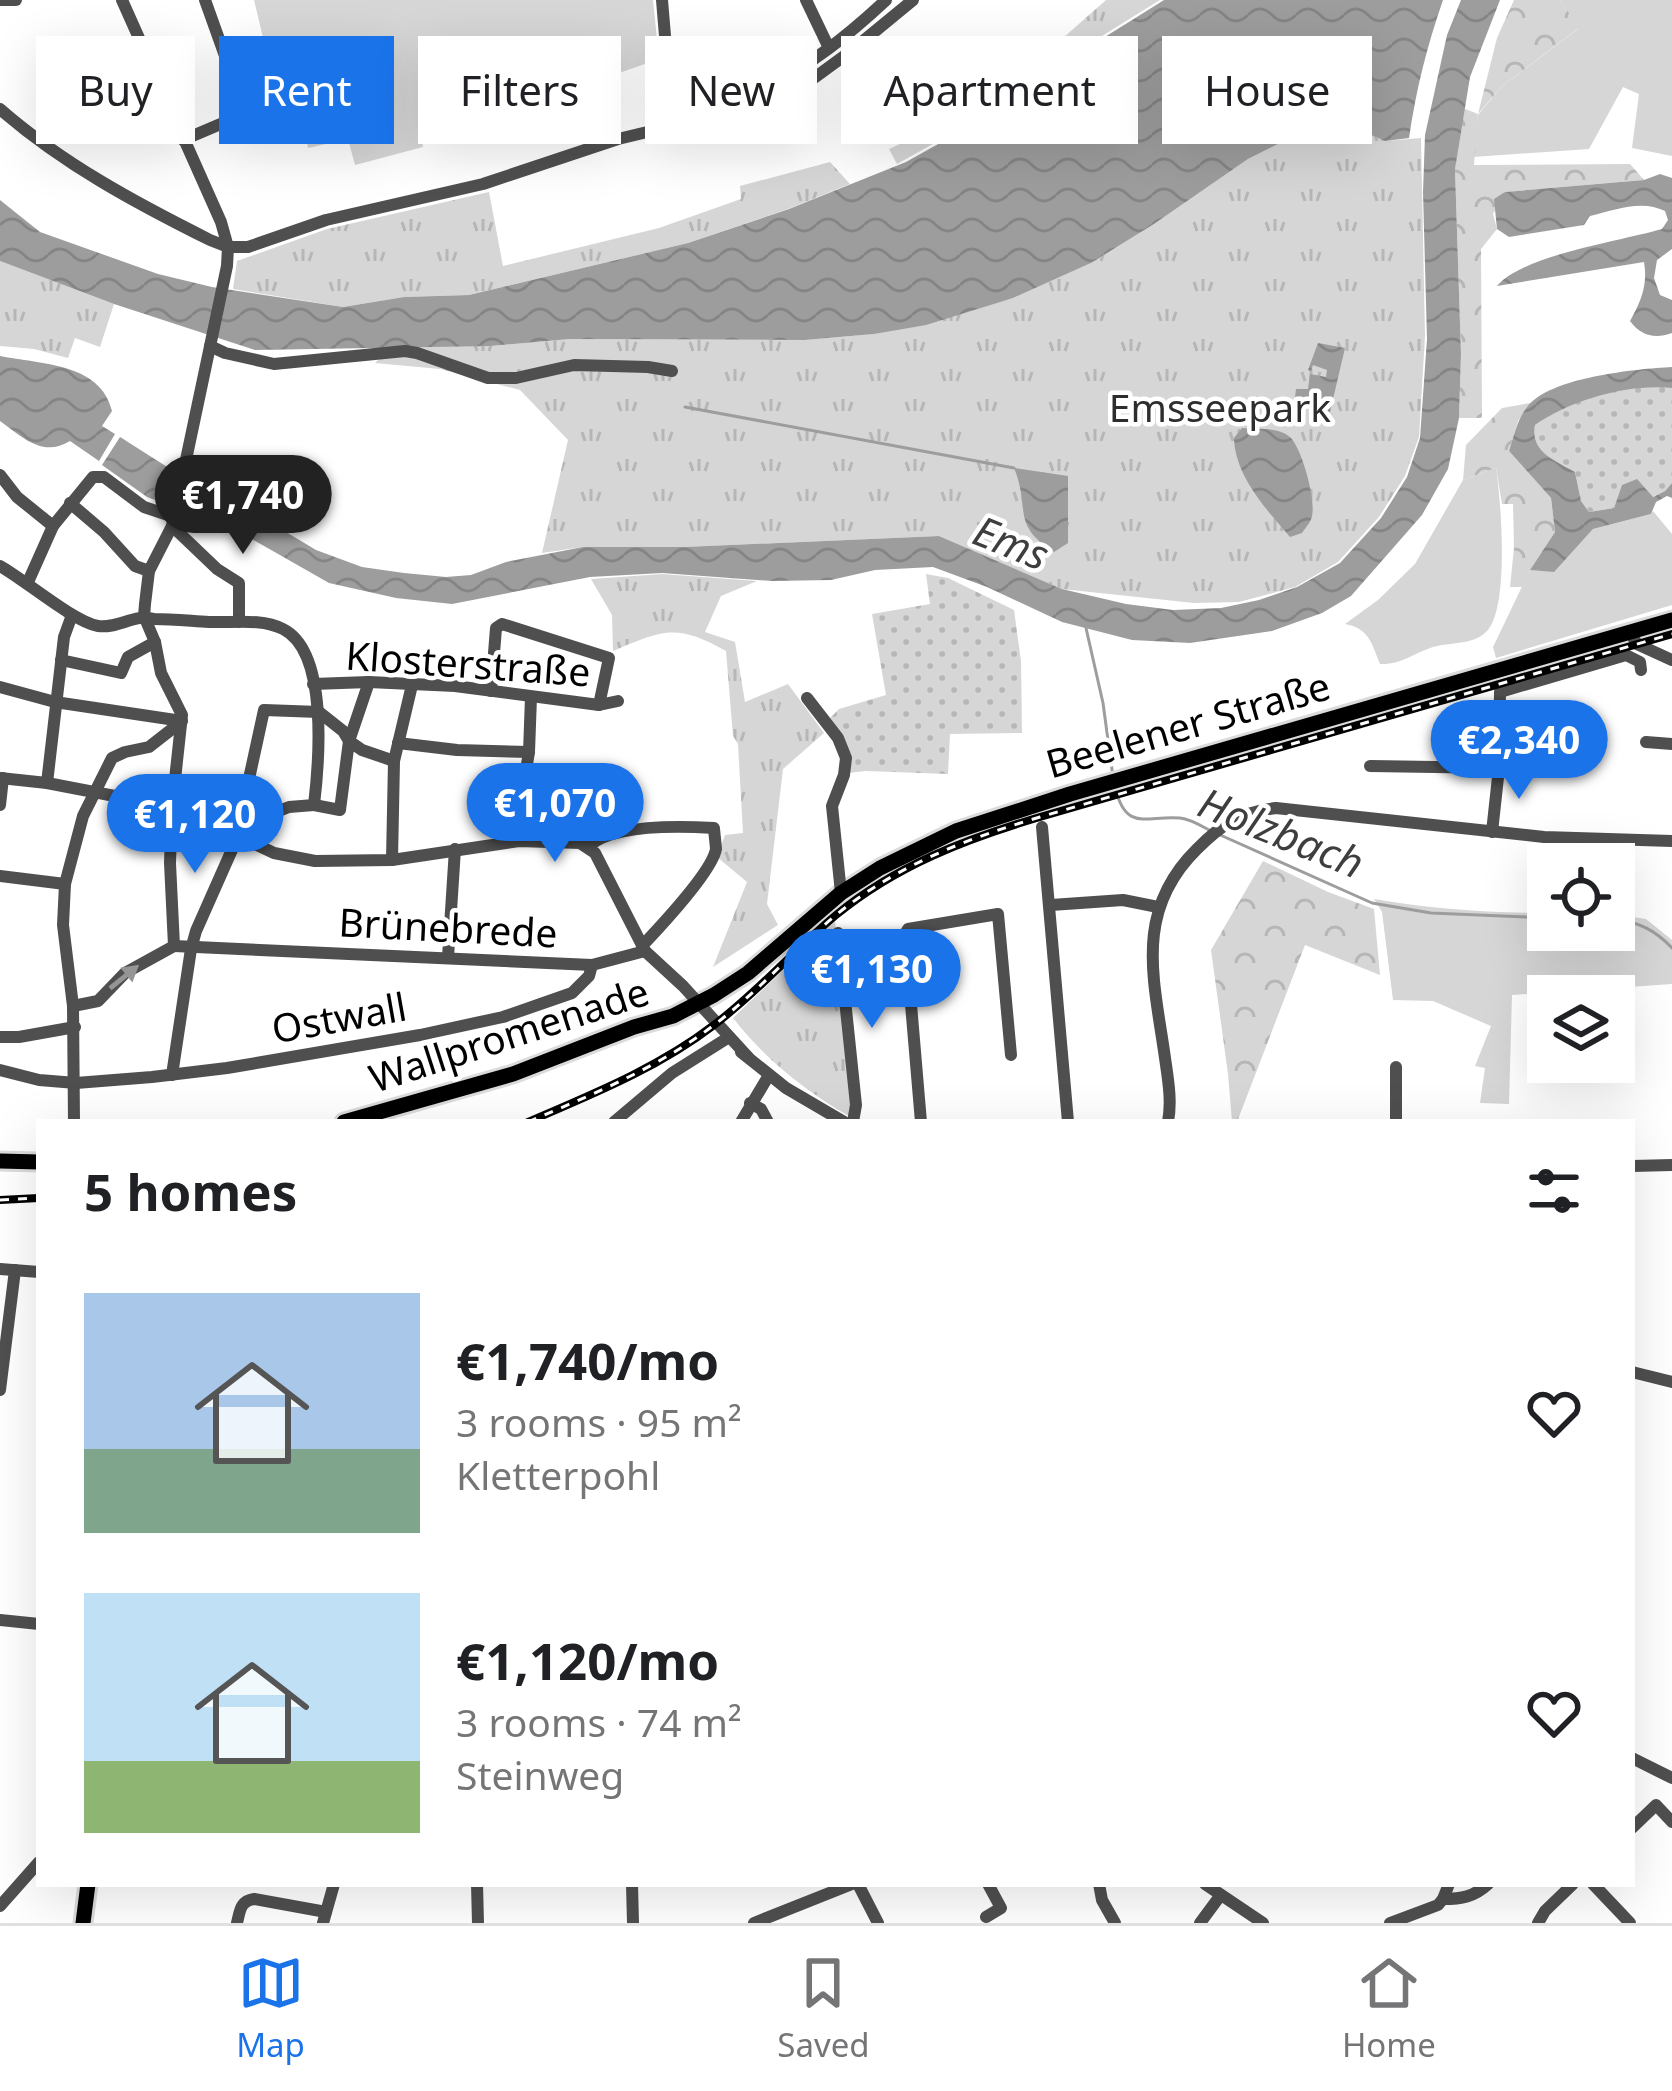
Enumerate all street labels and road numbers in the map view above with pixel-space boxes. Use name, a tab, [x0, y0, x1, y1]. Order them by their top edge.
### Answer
street label: Klosterstraße	[344, 628, 592, 697]
street label: Beelener Straße	[1039, 658, 1336, 789]
street label: Brünebrede	[337, 894, 559, 959]
street label: Wallpromenade	[362, 963, 655, 1104]
street label: Ostwall	[267, 979, 410, 1054]

